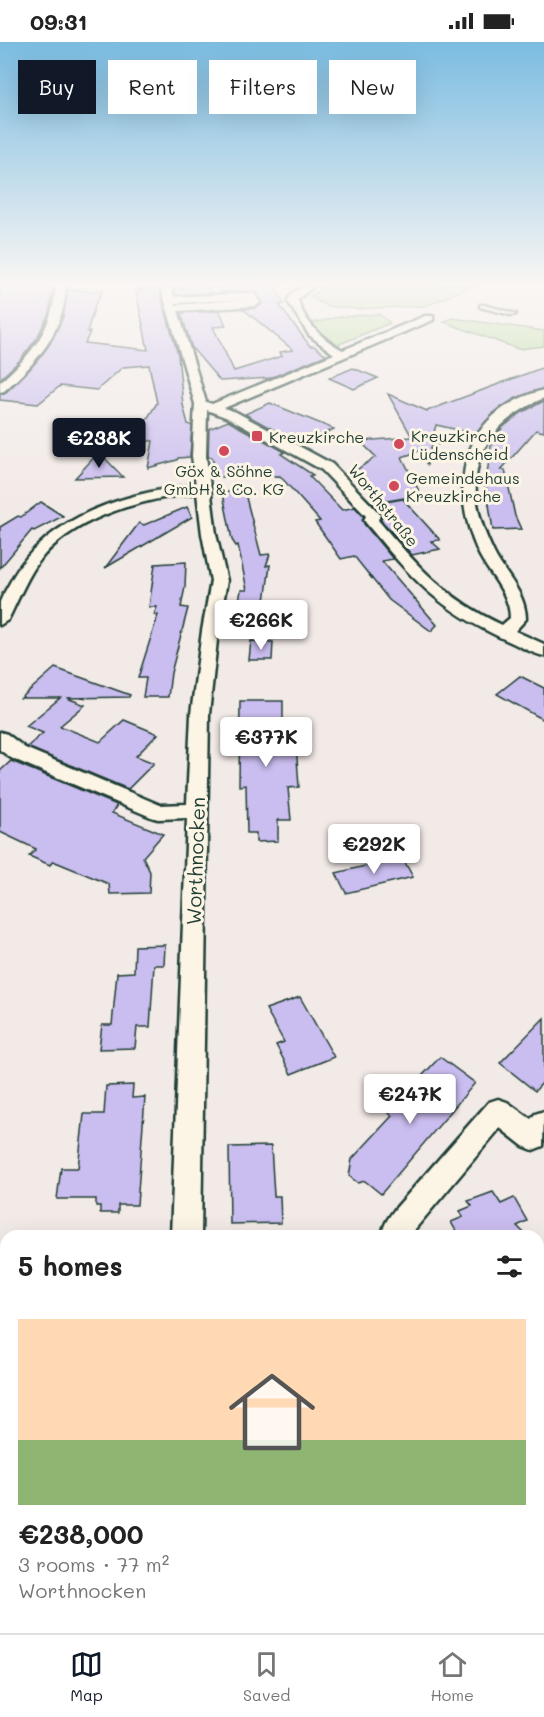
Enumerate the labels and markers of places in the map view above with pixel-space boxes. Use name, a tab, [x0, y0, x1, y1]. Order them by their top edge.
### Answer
pin: €238K	[57, 418, 141, 469]
place label: Kreuzkirche Lüdenscheid	[411, 425, 508, 464]
place label: Kreuzkirche	[269, 426, 364, 447]
marker: Kreuzkirche	[250, 429, 264, 443]
marker: Kreuzkirche Lüdenscheid	[392, 437, 406, 451]
marker: Göx & Söhne GmbH & Co. KG	[217, 444, 231, 458]
place label: Göx & Söhne GmbH & Co. KG	[164, 460, 284, 499]
place label: Gemeindehaus Kreuzkirche	[406, 467, 520, 506]
marker: Gemeindehaus Kreuzkirche	[387, 479, 401, 493]
pin: €266K	[219, 600, 303, 651]
pin: €377K	[224, 717, 308, 768]
pin: €292K	[332, 824, 416, 875]
pin: €247K	[368, 1074, 452, 1125]

